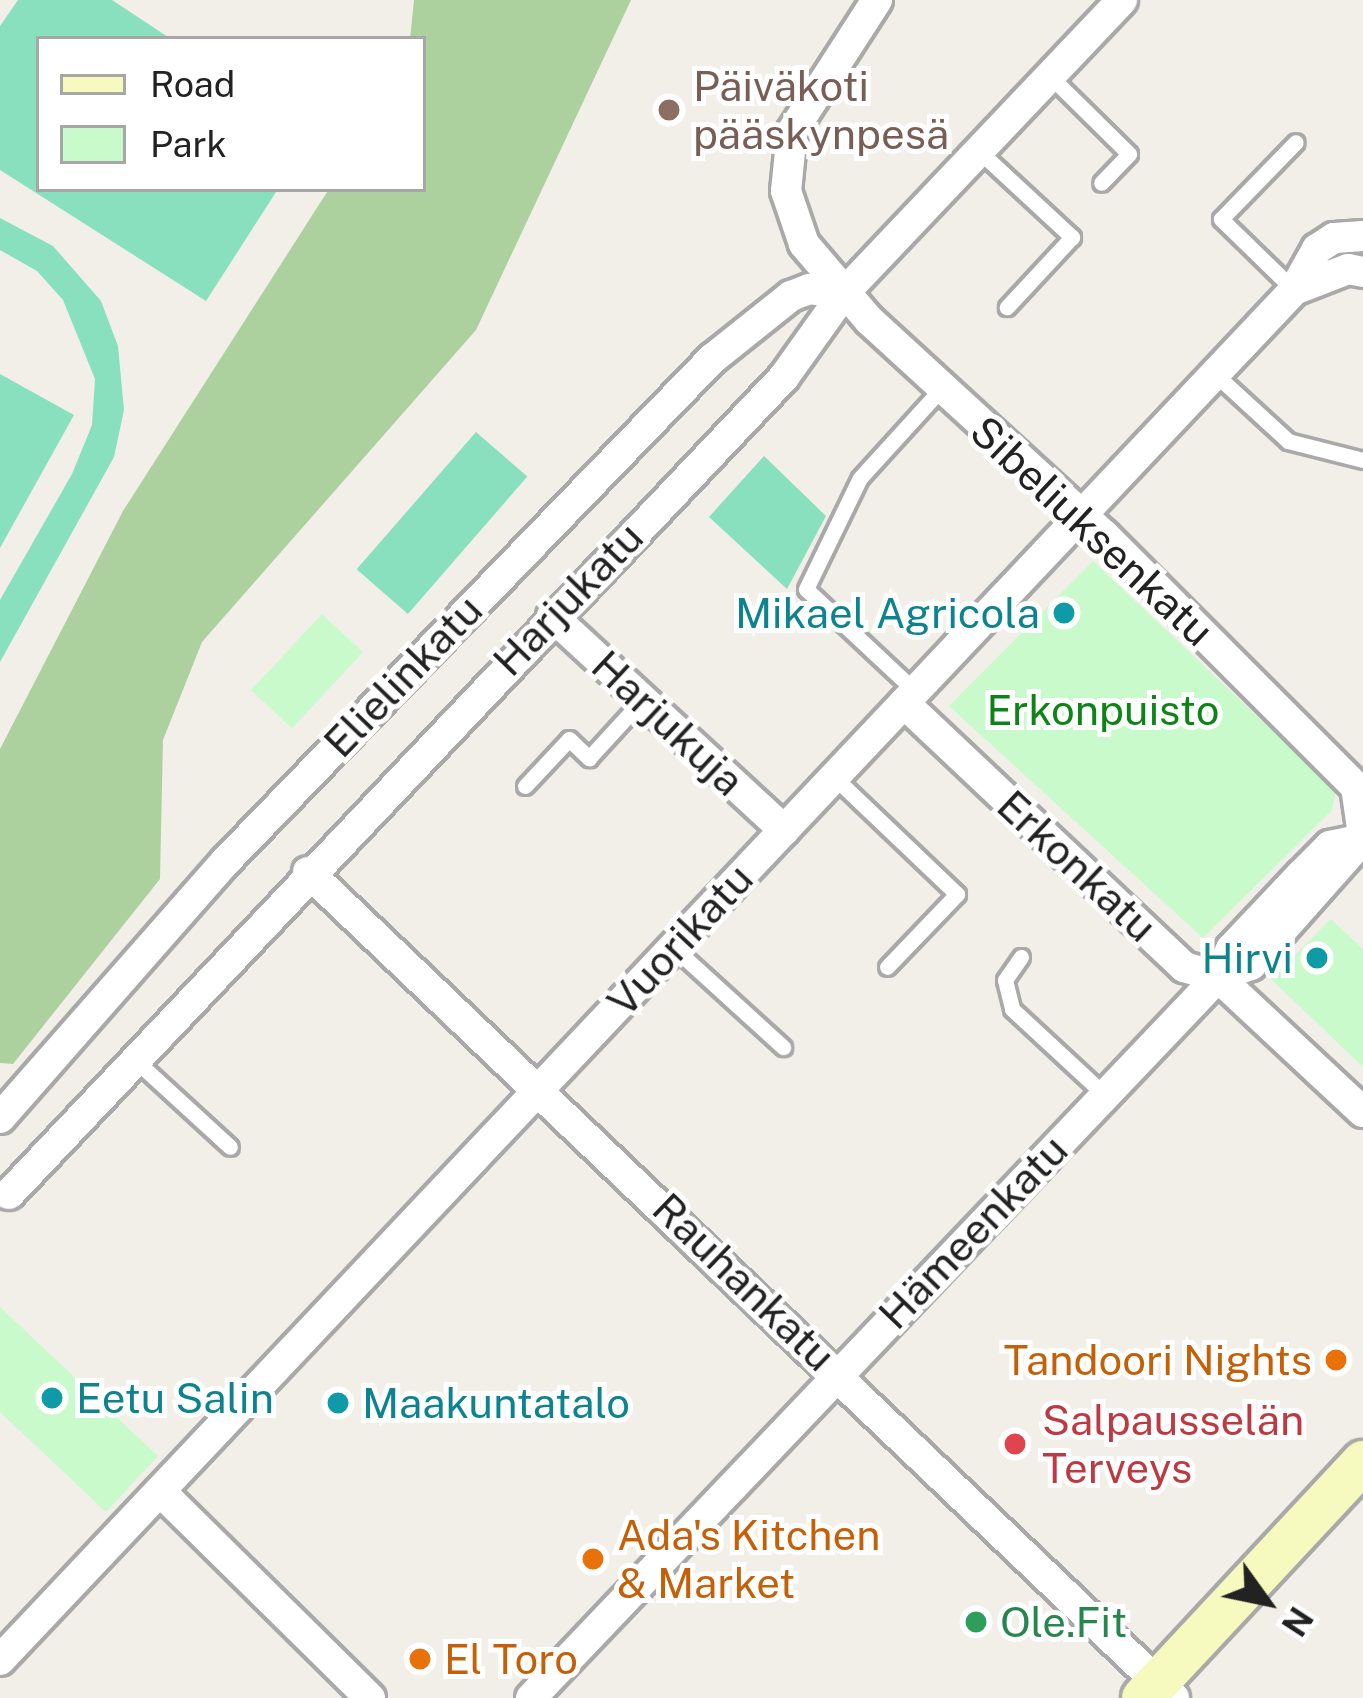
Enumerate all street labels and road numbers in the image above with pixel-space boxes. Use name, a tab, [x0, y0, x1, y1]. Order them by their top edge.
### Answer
street label: Sibeliuksenkatu	[960, 406, 1224, 656]
street label: Harjukatu	[483, 512, 653, 686]
street label: Elielinkatu	[314, 585, 492, 767]
street label: Harjukuja	[582, 640, 754, 806]
street label: Erkonkatu	[987, 780, 1167, 952]
street label: Vuorikatu	[597, 854, 763, 1026]
street label: Hämeenkatu	[868, 1125, 1078, 1339]
street label: Rauhankatu	[643, 1183, 845, 1381]

